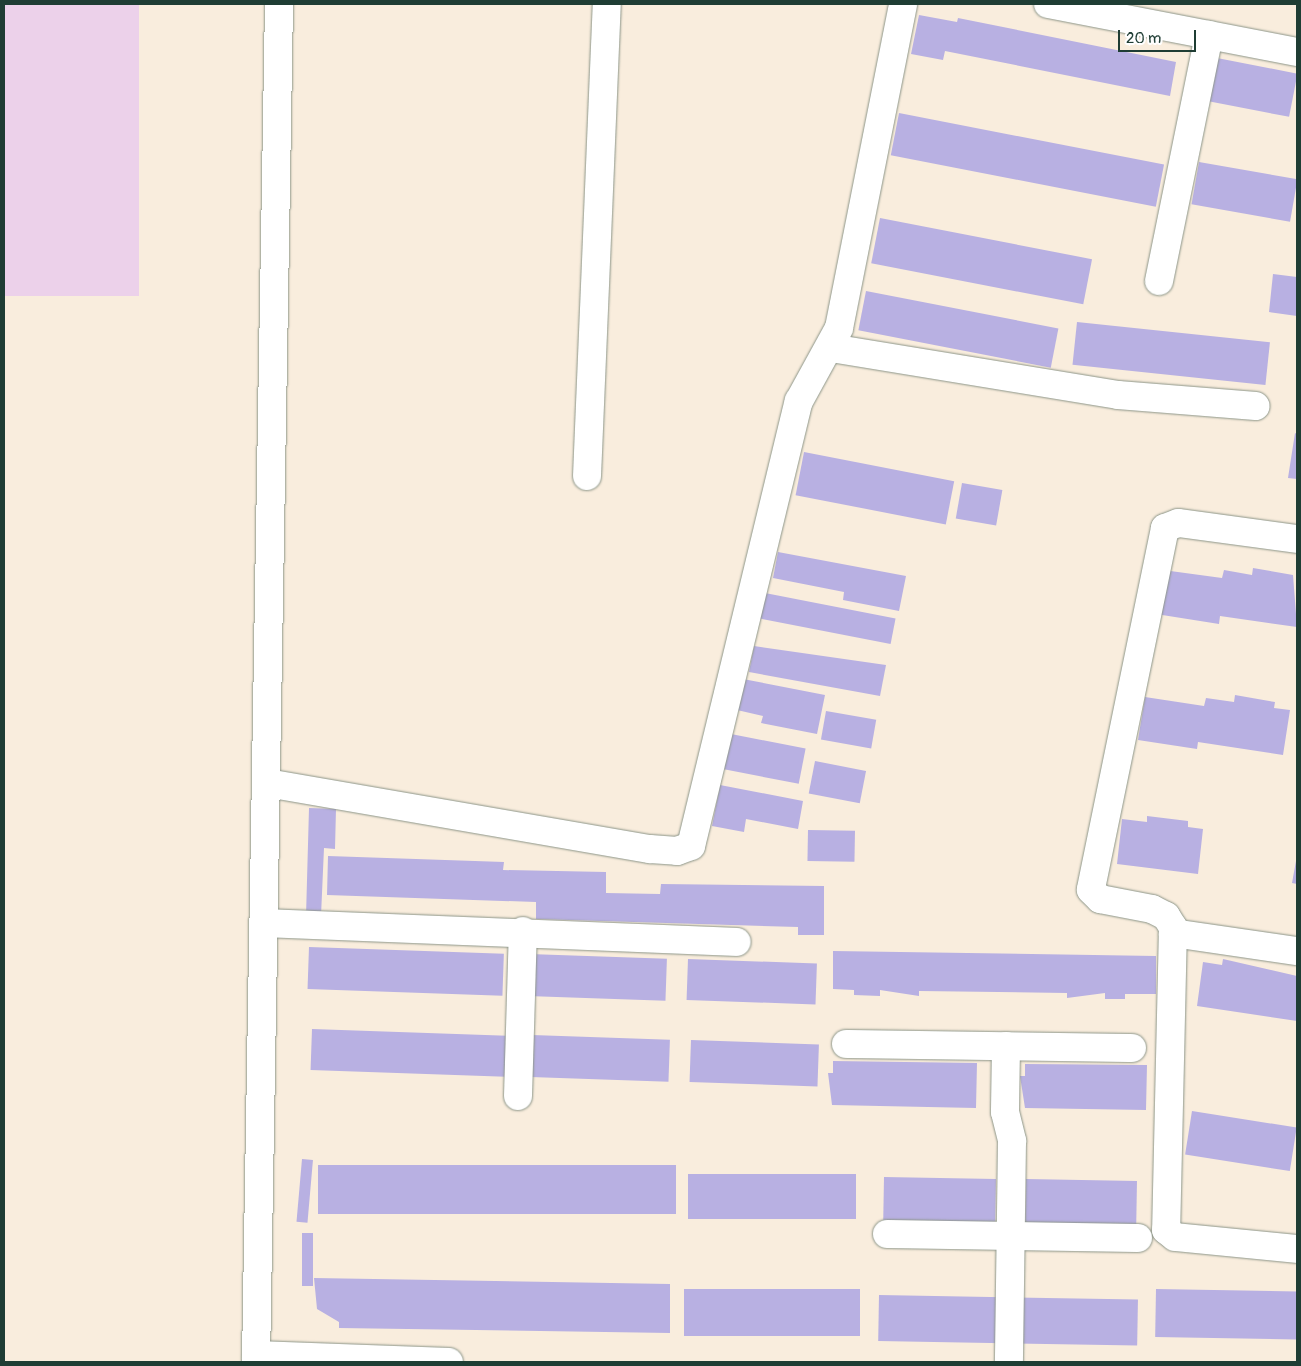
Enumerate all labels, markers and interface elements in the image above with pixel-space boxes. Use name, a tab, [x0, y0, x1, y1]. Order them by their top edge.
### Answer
scale bar	[1121, 20, 1198, 52]
text: 20 m	[1126, 29, 1161, 48]

